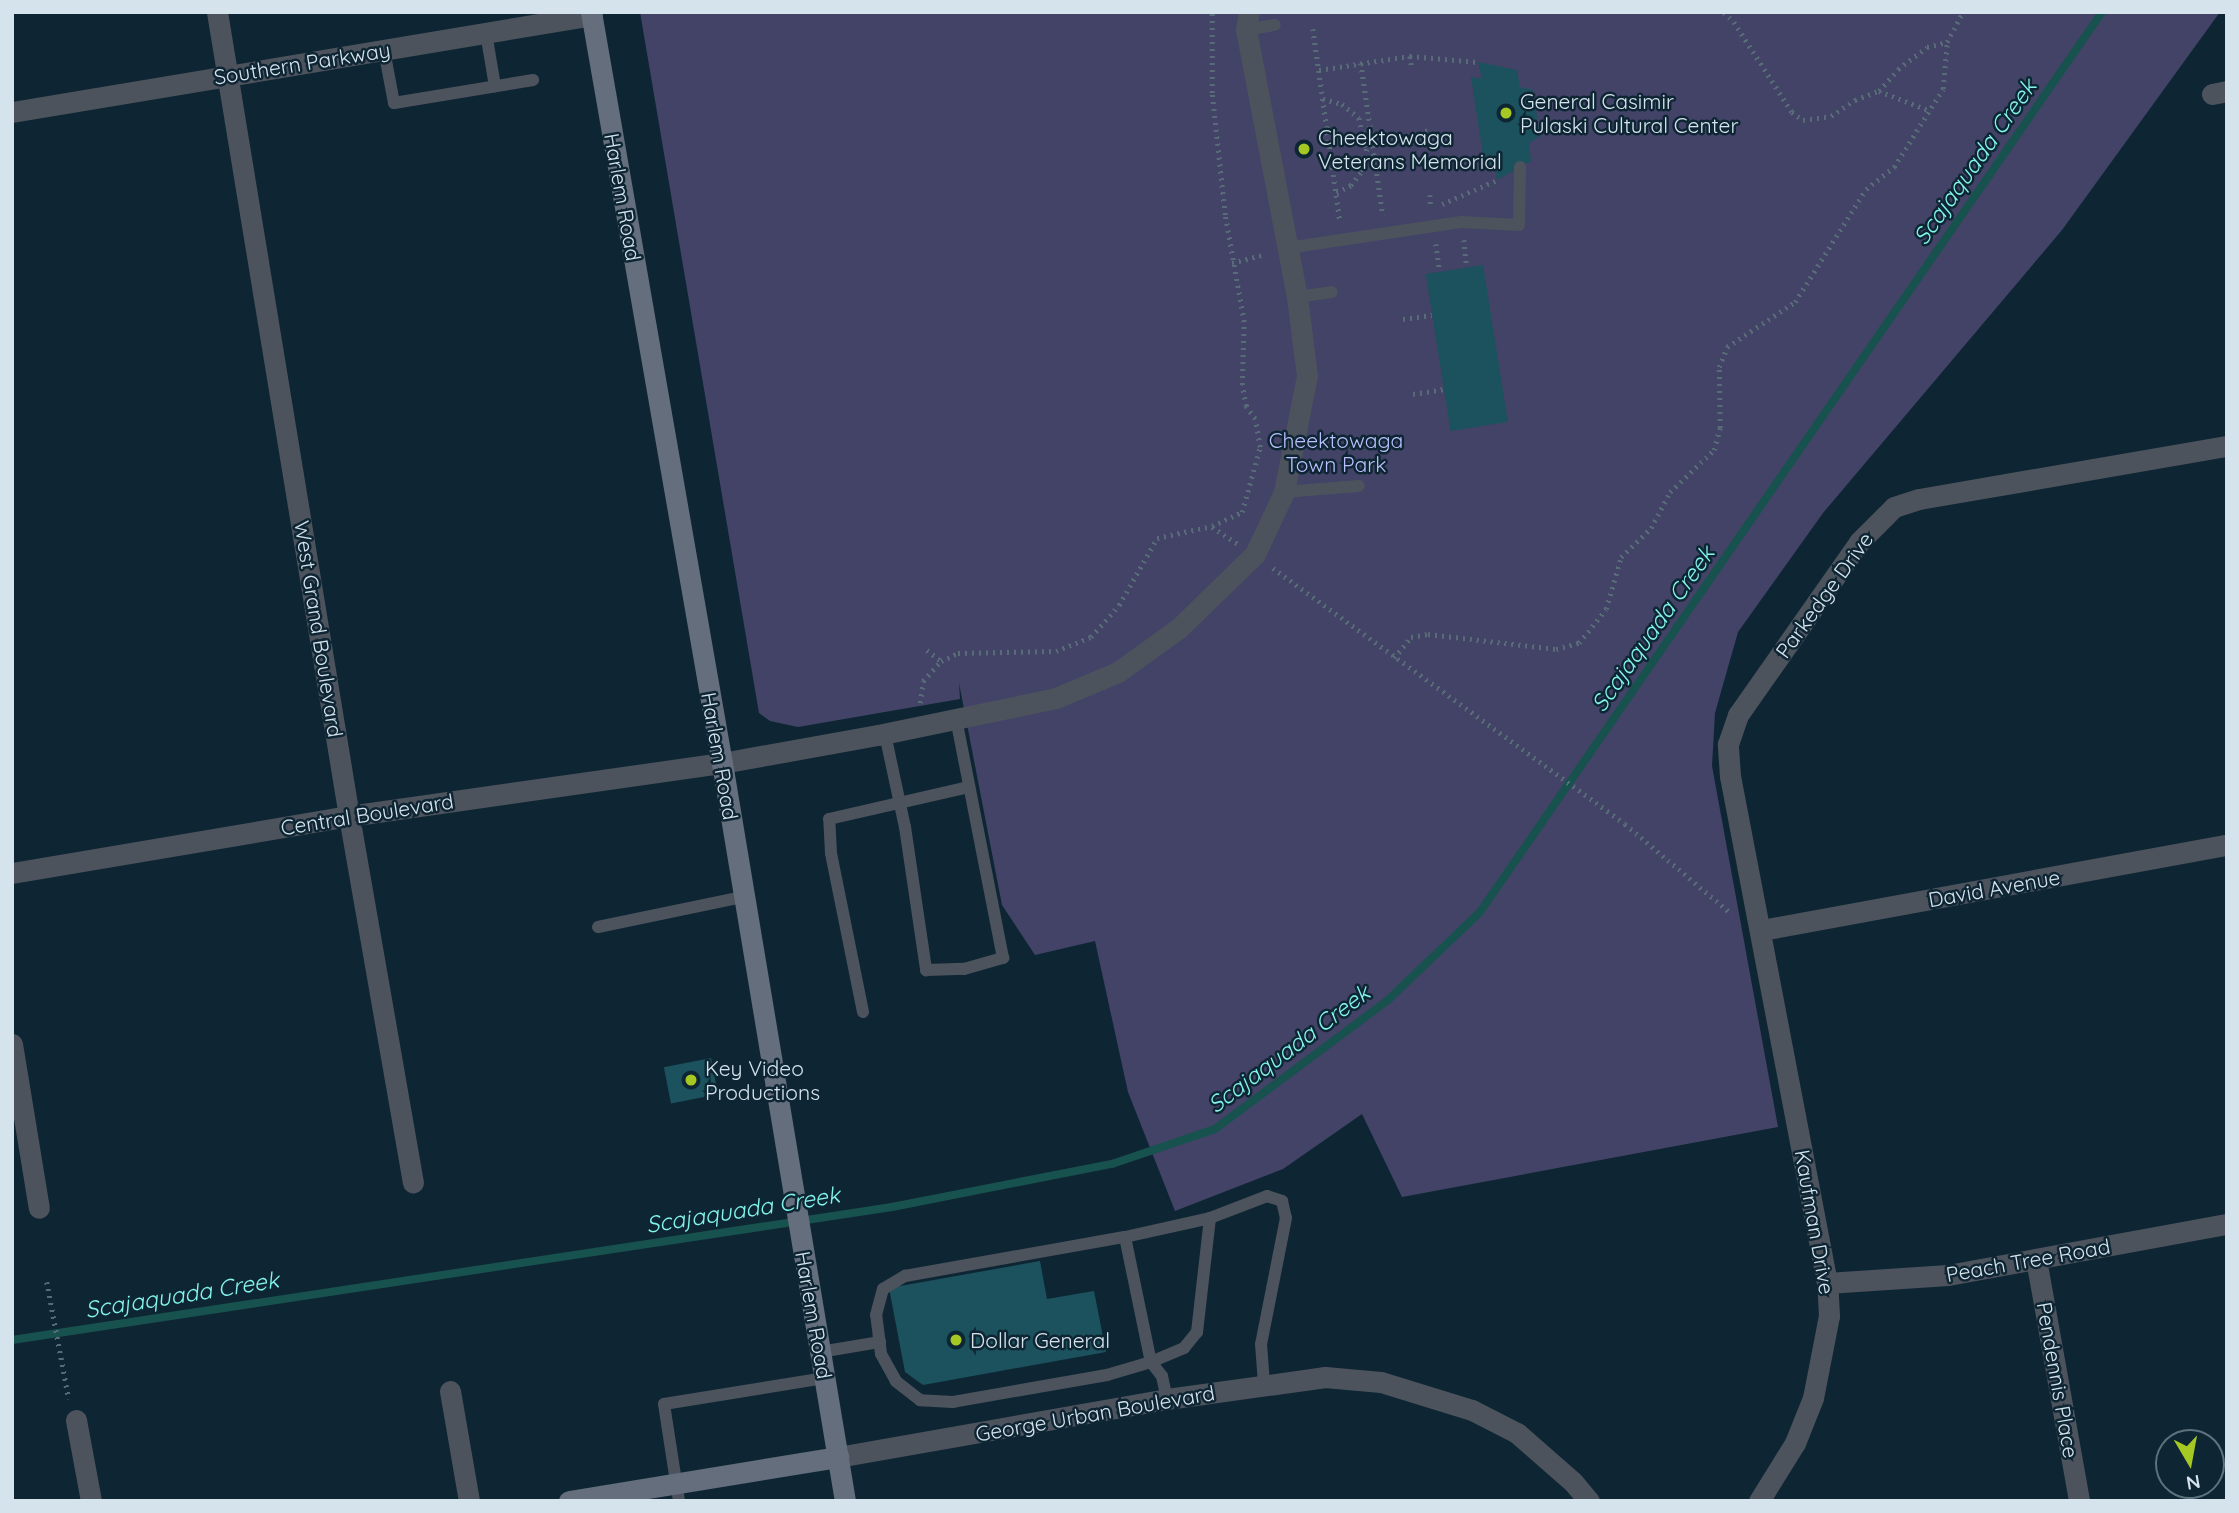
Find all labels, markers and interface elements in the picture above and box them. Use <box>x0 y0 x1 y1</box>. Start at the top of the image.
street label: Southern Parkway <box>212 37 392 89</box>
water label: Scajaquada Creek <box>1908 74 2042 250</box>
place label: General Casimir Pulaski Cultural Center <box>1520 88 1739 138</box>
marker: General Casimir Pulaski Cultural Center <box>1498 105 1514 121</box>
place label: Cheektowaga Veterans Memorial <box>1318 124 1502 174</box>
street label: Harlem Road <box>599 131 647 263</box>
marker: Cheektowaga Veterans Memorial <box>1296 141 1312 157</box>
park label: Cheektowaga Town Park <box>1269 427 1403 477</box>
street label: West Grand Boulevard <box>289 519 349 739</box>
street label: Parkedge Drive <box>1770 527 1878 663</box>
water label: Scajaquada Creek <box>1586 541 1720 717</box>
street label: Harlem Road <box>696 690 744 822</box>
street label: Central Boulevard <box>279 788 455 840</box>
street label: David Avenue <box>1926 864 2062 912</box>
water label: Scajaquada Creek <box>1203 979 1375 1119</box>
place label: Key Video Productions <box>705 1055 820 1105</box>
marker: Key Video Productions <box>683 1072 699 1088</box>
street label: Kaufman Drive <box>1790 1148 1840 1296</box>
water label: Scajaquada Creek <box>644 1181 842 1239</box>
street label: Peach Tree Road <box>1944 1233 2112 1287</box>
street label: Harlem Road <box>790 1249 838 1381</box>
water label: Scajaquada Creek <box>83 1266 281 1324</box>
street label: Pendennis Place <box>2032 1300 2084 1460</box>
place label: Dollar General <box>970 1327 1110 1353</box>
marker: Dollar General <box>948 1332 964 1348</box>
street label: George Urban Boulevard <box>973 1380 1217 1446</box>
north arrow <box>2155 1429 2225 1499</box>
text: N <box>2184 1470 2202 1496</box>

